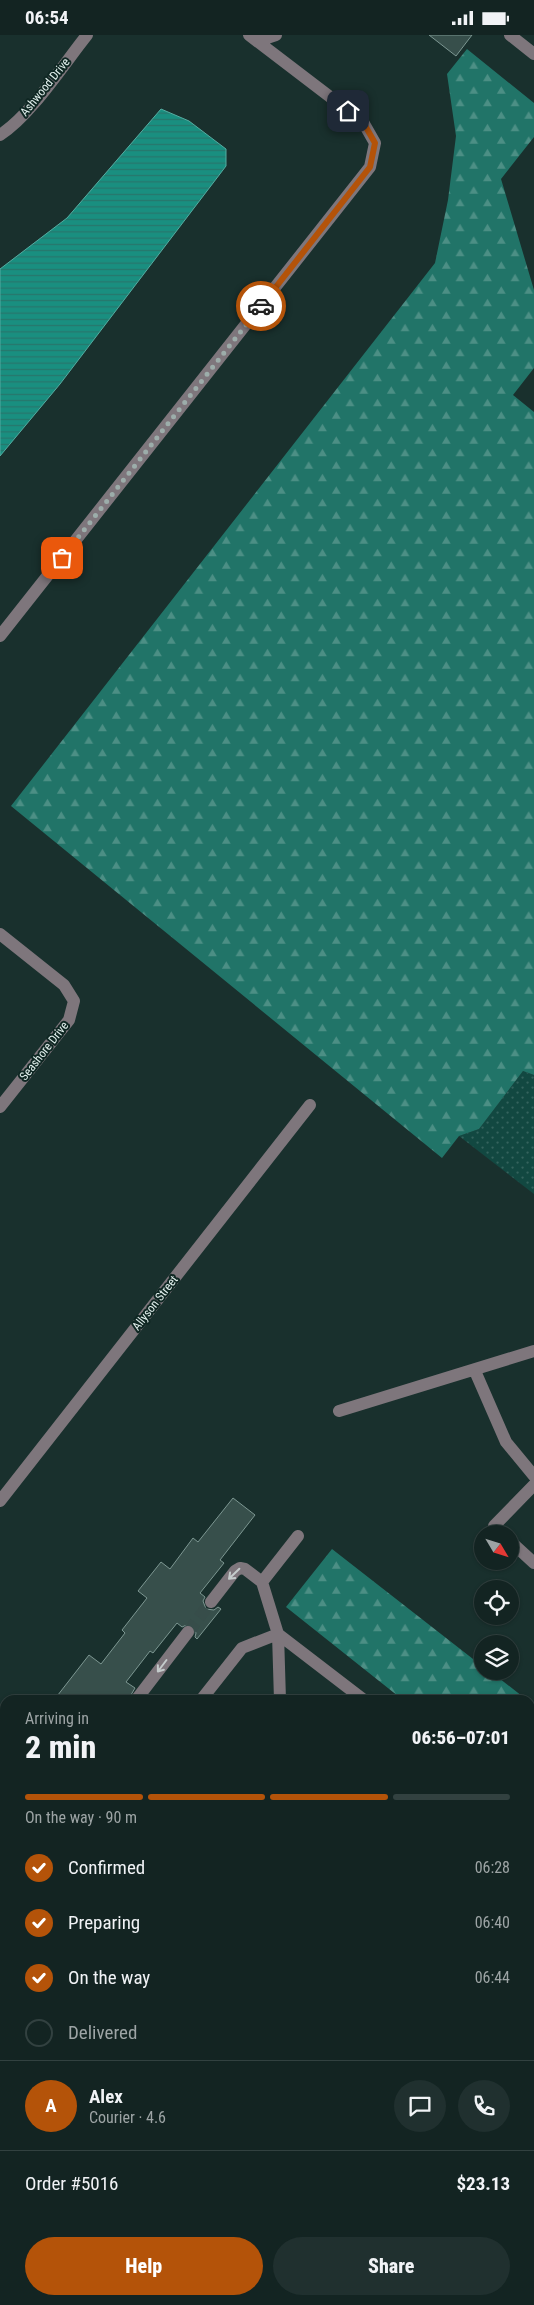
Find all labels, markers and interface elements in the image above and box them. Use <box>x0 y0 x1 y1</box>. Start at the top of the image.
text: 06:54 <box>25 6 69 29</box>
street label: Ashwood Drive <box>17 55 73 119</box>
pin <box>327 90 369 132</box>
icon: home <box>334 97 362 125</box>
courier <box>236 281 286 331</box>
icon: car <box>247 292 275 320</box>
pin <box>41 537 83 579</box>
icon: bag <box>48 544 76 572</box>
street label: Seashore Drive <box>17 1019 72 1083</box>
street label: Allyson Street <box>129 1272 181 1333</box>
north arrow <box>474 1525 519 1570</box>
map controls <box>474 1525 519 1680</box>
one-way arrow <box>227 1568 240 1580</box>
button: locate <box>474 1580 519 1625</box>
button: layers <box>474 1635 519 1680</box>
one-way arrow <box>157 1659 167 1673</box>
text: Arriving in <box>25 1709 89 1728</box>
text: 06:56–07:01 <box>412 1726 510 1749</box>
text: 2 min <box>25 1728 96 1766</box>
text: On the way · 90 m <box>25 1808 137 1827</box>
icon: check <box>25 1854 53 1882</box>
text: Confirmed <box>68 1856 145 1879</box>
text: 06:28 <box>475 1858 510 1877</box>
icon: check <box>25 1909 53 1937</box>
text: Preparing <box>68 1911 140 1934</box>
text: 06:40 <box>475 1913 510 1932</box>
icon: check <box>25 1964 53 1992</box>
text: On the way <box>68 1966 150 1989</box>
text: 06:44 <box>475 1968 510 1987</box>
text: Delivered <box>68 2021 137 2044</box>
button: chat <box>394 2080 446 2132</box>
button: phone <box>458 2080 510 2132</box>
text: Alex <box>89 2085 123 2108</box>
text: A <box>45 2094 57 2117</box>
text: Courier · 4.6 <box>89 2108 166 2127</box>
text: Order #5016 <box>25 2172 118 2195</box>
text: $23.13 <box>456 2172 510 2195</box>
button: Help <box>25 2237 263 2295</box>
button: Share <box>273 2237 510 2295</box>

